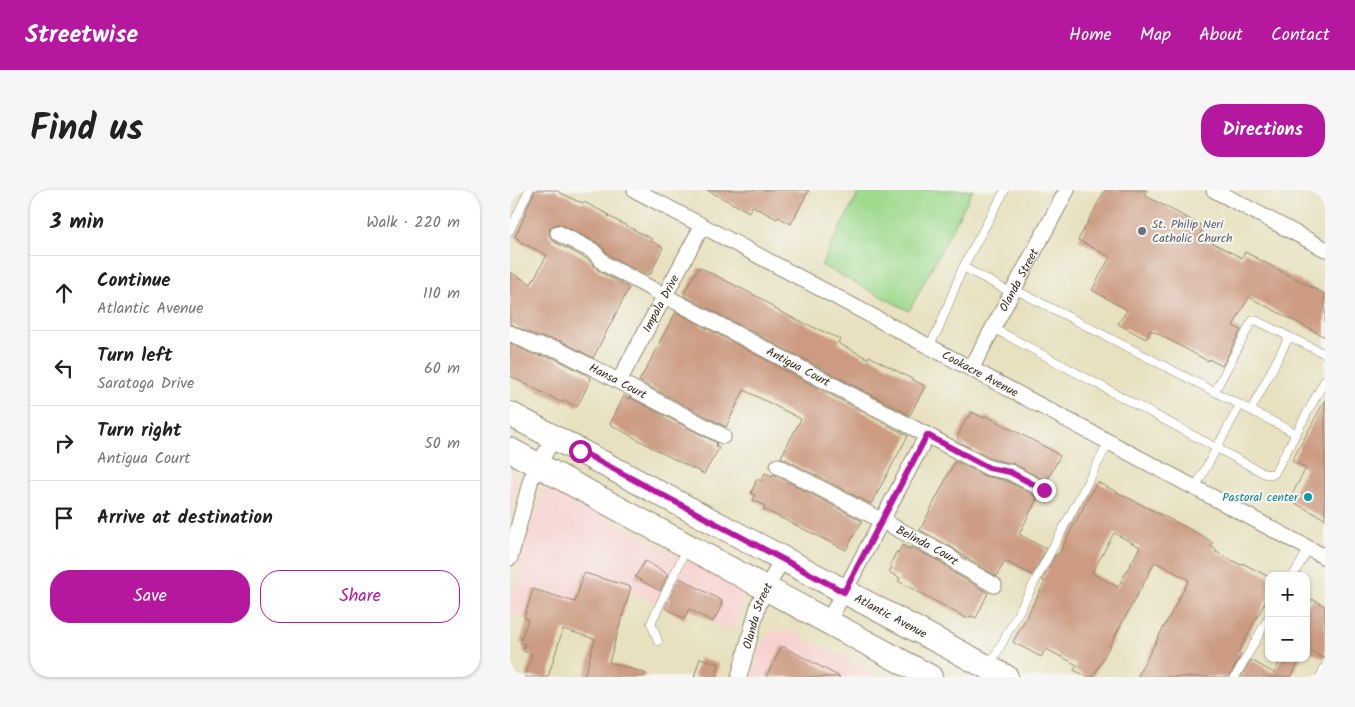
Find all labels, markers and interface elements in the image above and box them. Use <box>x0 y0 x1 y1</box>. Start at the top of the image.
text: Streetwise <box>25 16 138 55</box>
text: Home <box>1069 21 1112 50</box>
text: Map <box>1140 21 1171 50</box>
text: About <box>1199 21 1243 50</box>
text: Contact <box>1271 21 1330 50</box>
text: Find us <box>30 102 143 158</box>
button: Directions <box>1201 104 1325 157</box>
text: 3 min <box>50 206 104 239</box>
text: Walk · 220 m <box>366 210 460 235</box>
place label: St. Philip Neri Catholic Church <box>1152 215 1232 248</box>
marker: St. Philip Neri Catholic Church <box>1136 225 1148 237</box>
street label: Olanda Street <box>994 245 1044 315</box>
text: Continue <box>97 266 170 296</box>
street label: Impala Drive <box>638 271 685 336</box>
icon: ahead <box>50 279 78 307</box>
text: 110 m <box>423 281 460 306</box>
text: Atlantic Avenue <box>97 296 204 321</box>
text: Turn left <box>97 341 172 371</box>
street label: Antigua Court <box>763 342 834 392</box>
street label: Cookacre Avenue <box>938 346 1022 403</box>
icon: left <box>50 354 78 382</box>
text: 60 m <box>424 356 460 381</box>
street label: Hansa Court <box>586 358 650 405</box>
text: Saratoga Drive <box>97 371 194 396</box>
text: Turn right <box>97 416 182 446</box>
icon: right <box>50 429 78 457</box>
text: 50 m <box>424 431 460 456</box>
route start <box>569 440 592 463</box>
text: Antigua Court <box>97 446 191 471</box>
route end <box>1033 479 1056 502</box>
place label: Pastoral center <box>1222 488 1299 507</box>
marker: Pastoral center <box>1302 491 1314 503</box>
text: Arrive at destination <box>97 503 273 533</box>
icon: arrive <box>50 504 78 532</box>
street label: Belinda Court <box>892 521 963 570</box>
button: Save <box>50 570 250 623</box>
button: Share <box>260 570 460 623</box>
map controls <box>1265 572 1310 662</box>
button: + <box>1265 572 1310 617</box>
street label: Olanda Street <box>738 579 778 651</box>
street label: Atlantic Avenue <box>851 589 931 644</box>
button: − <box>1265 617 1310 662</box>

